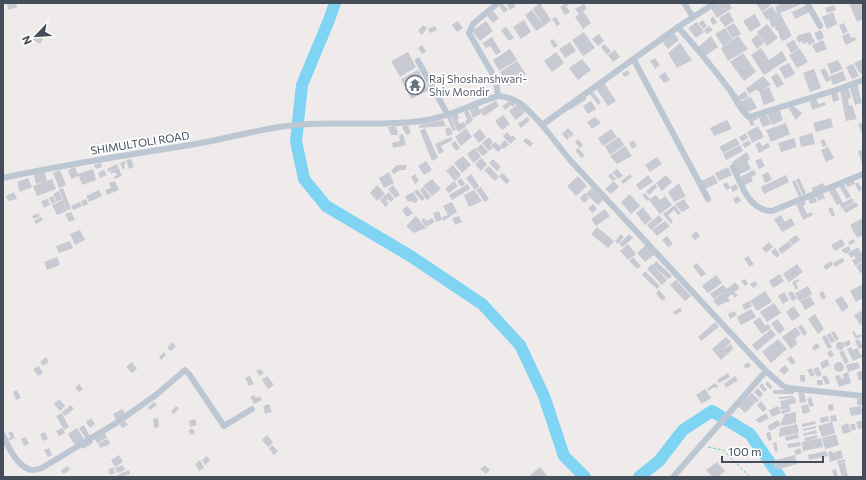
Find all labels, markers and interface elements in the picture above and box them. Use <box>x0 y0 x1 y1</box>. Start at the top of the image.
north arrow <box>16 16 56 56</box>
text: N <box>19 34 34 47</box>
place label: Raj Shoshanshwari- Shiv Mondir <box>429 72 527 98</box>
temple icon: Raj Shoshanshwari- Shiv Mondir <box>404 74 426 96</box>
street label: SHIMULTOLI ROAD <box>89 128 190 157</box>
scale bar <box>722 438 823 464</box>
text: 100 m <box>728 444 762 458</box>

